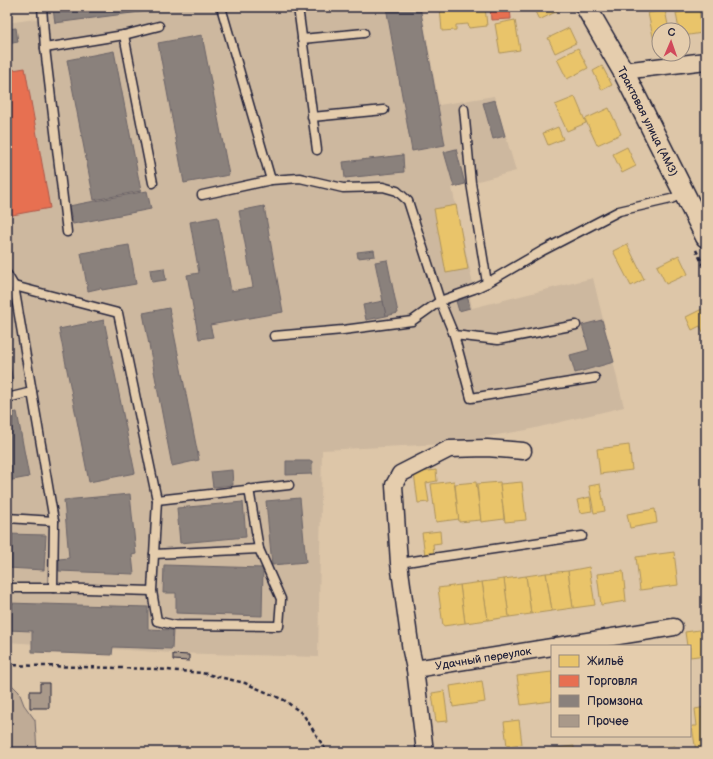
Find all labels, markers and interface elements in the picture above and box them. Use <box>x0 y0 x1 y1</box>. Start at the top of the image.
north arrow <box>651 22 691 62</box>
text: С <box>667 26 676 39</box>
street label: Трактовая улица (АМЗ) <box>615 64 680 178</box>
street label: Удачный переулок <box>434 644 532 673</box>
legend <box>551 645 691 737</box>
text: Жильё <box>587 654 624 669</box>
text: Торговля <box>587 674 638 689</box>
text: Промзона <box>587 694 643 709</box>
text: Прочее <box>587 714 629 729</box>

